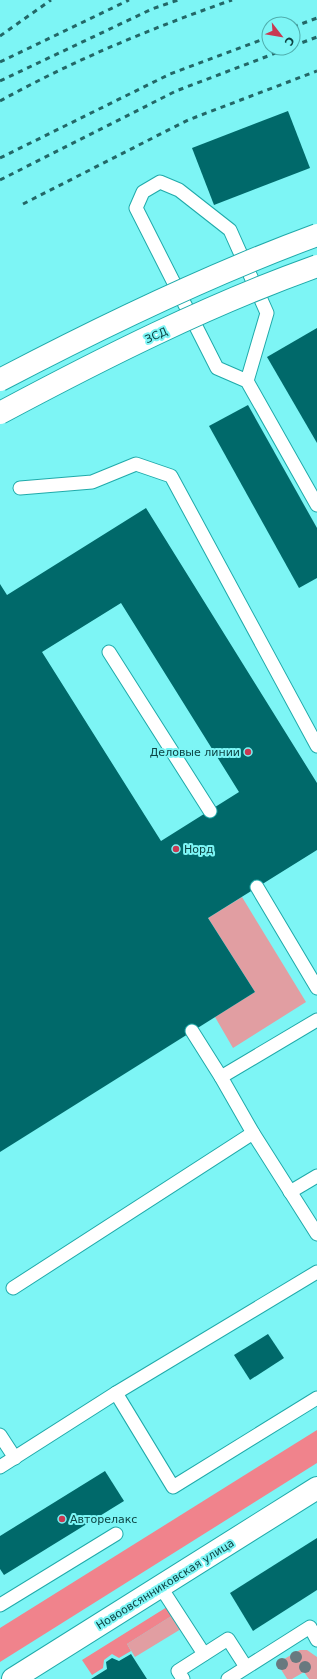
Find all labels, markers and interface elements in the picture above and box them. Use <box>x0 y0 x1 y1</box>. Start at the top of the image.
north arrow <box>261 16 301 56</box>
text: С <box>281 34 297 48</box>
street label: ЗСД <box>143 325 170 346</box>
place label: Деловые линии <box>150 746 240 759</box>
marker: Деловые линии <box>243 747 253 757</box>
place label: Норд <box>184 843 214 856</box>
marker: Норд <box>171 844 181 854</box>
place label: Авторелакс <box>70 1513 137 1526</box>
marker: Авторелакс <box>57 1514 67 1524</box>
street label: Новоовсянниковская улица <box>94 1537 237 1632</box>

